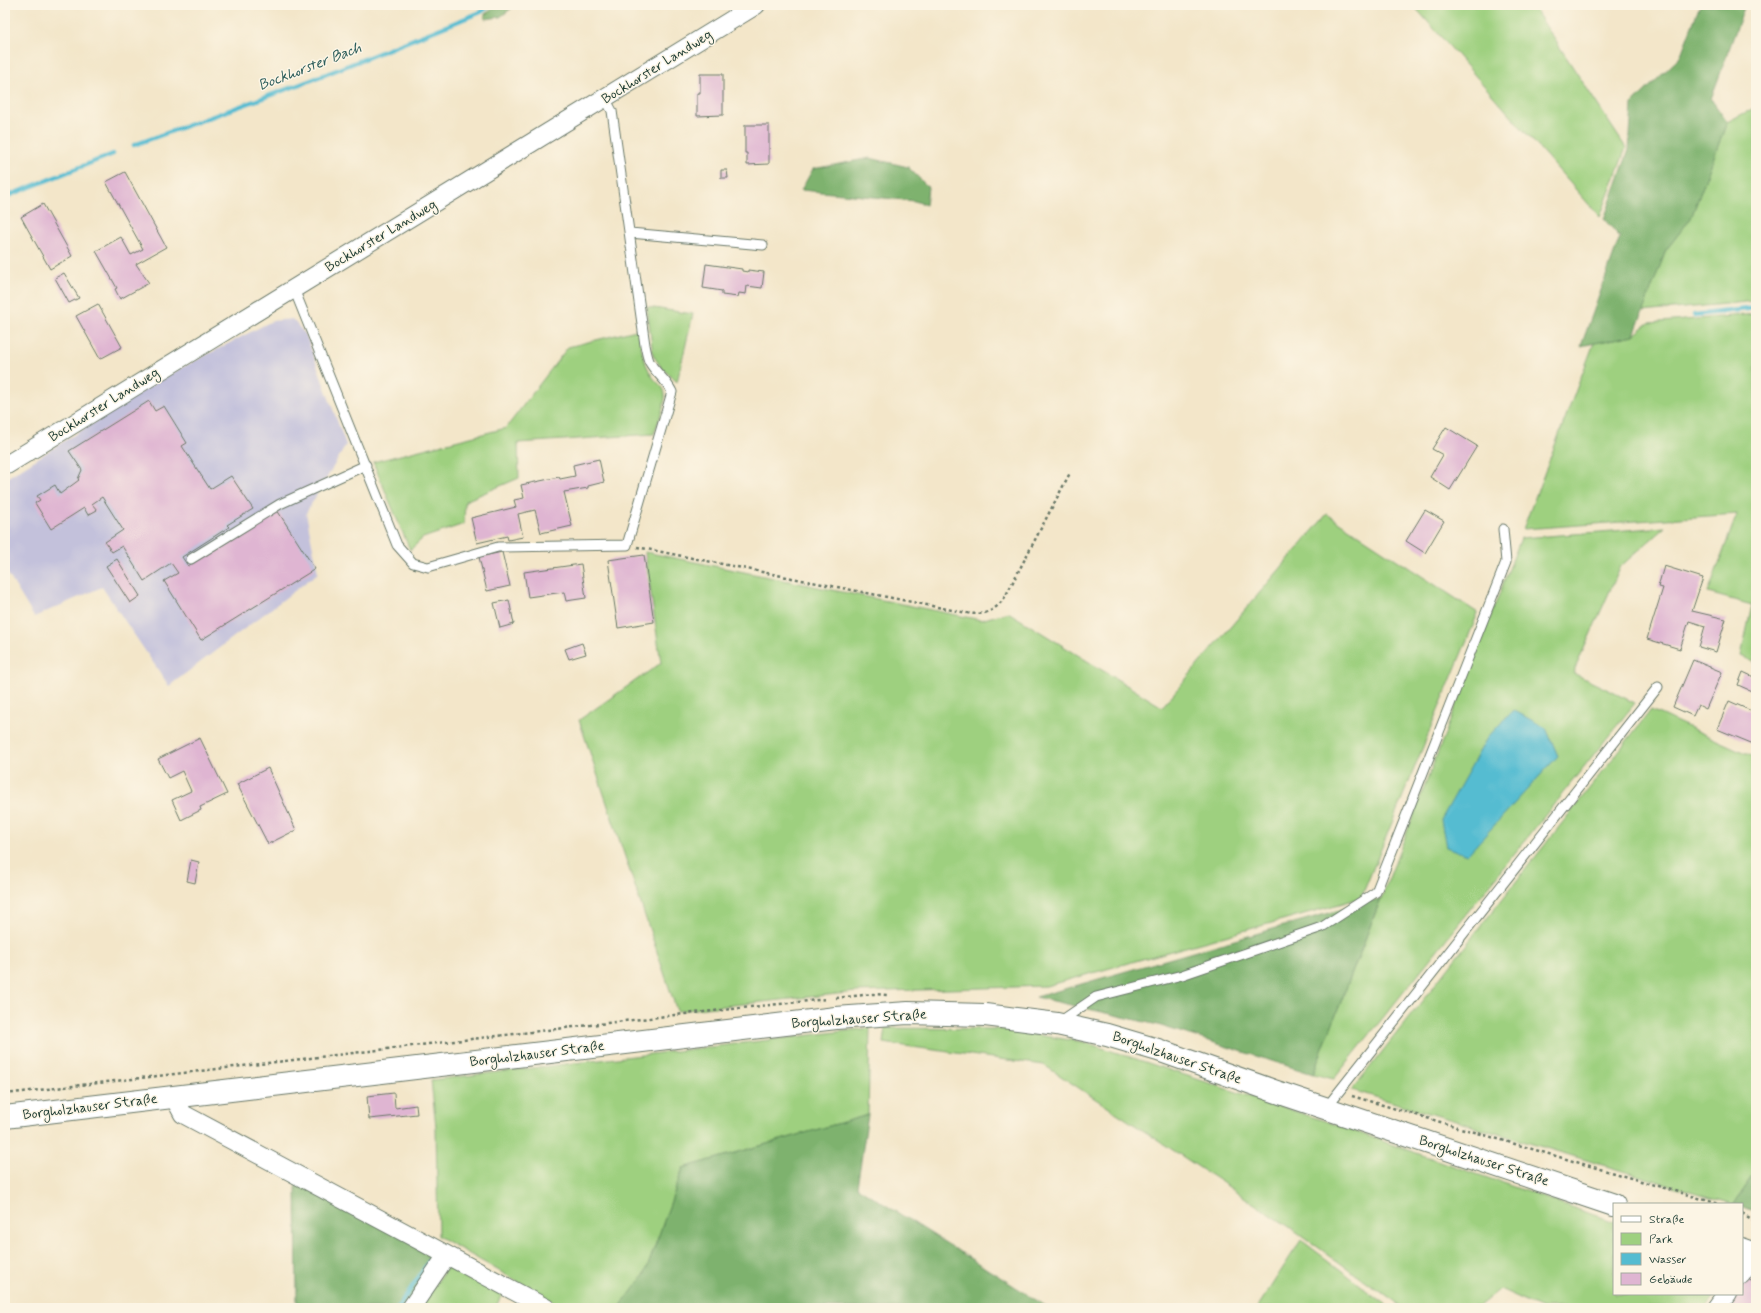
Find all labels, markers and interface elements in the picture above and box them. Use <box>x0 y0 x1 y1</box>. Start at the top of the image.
street label: Bockhorster Landweg <box>598 26 716 109</box>
water label: Bockhorster Bach <box>256 38 365 96</box>
street label: Bockhorster Landweg <box>322 196 441 277</box>
street label: Bockhorster Landweg <box>45 364 163 447</box>
street label: Borgholzhauser Straße <box>791 1005 927 1034</box>
street label: Borgholzhauser Straße <box>1110 1027 1244 1090</box>
street label: Borgholzhauser Straße <box>469 1037 606 1072</box>
street label: Borgholzhauser Straße <box>22 1090 159 1125</box>
street label: Borgholzhauser Straße <box>1416 1132 1551 1191</box>
legend <box>1613 1203 1743 1295</box>
text: Straße <box>1649 1212 1684 1228</box>
text: Park <box>1649 1232 1673 1248</box>
text: Wasser <box>1649 1252 1687 1268</box>
text: Gebäude <box>1649 1272 1692 1288</box>

